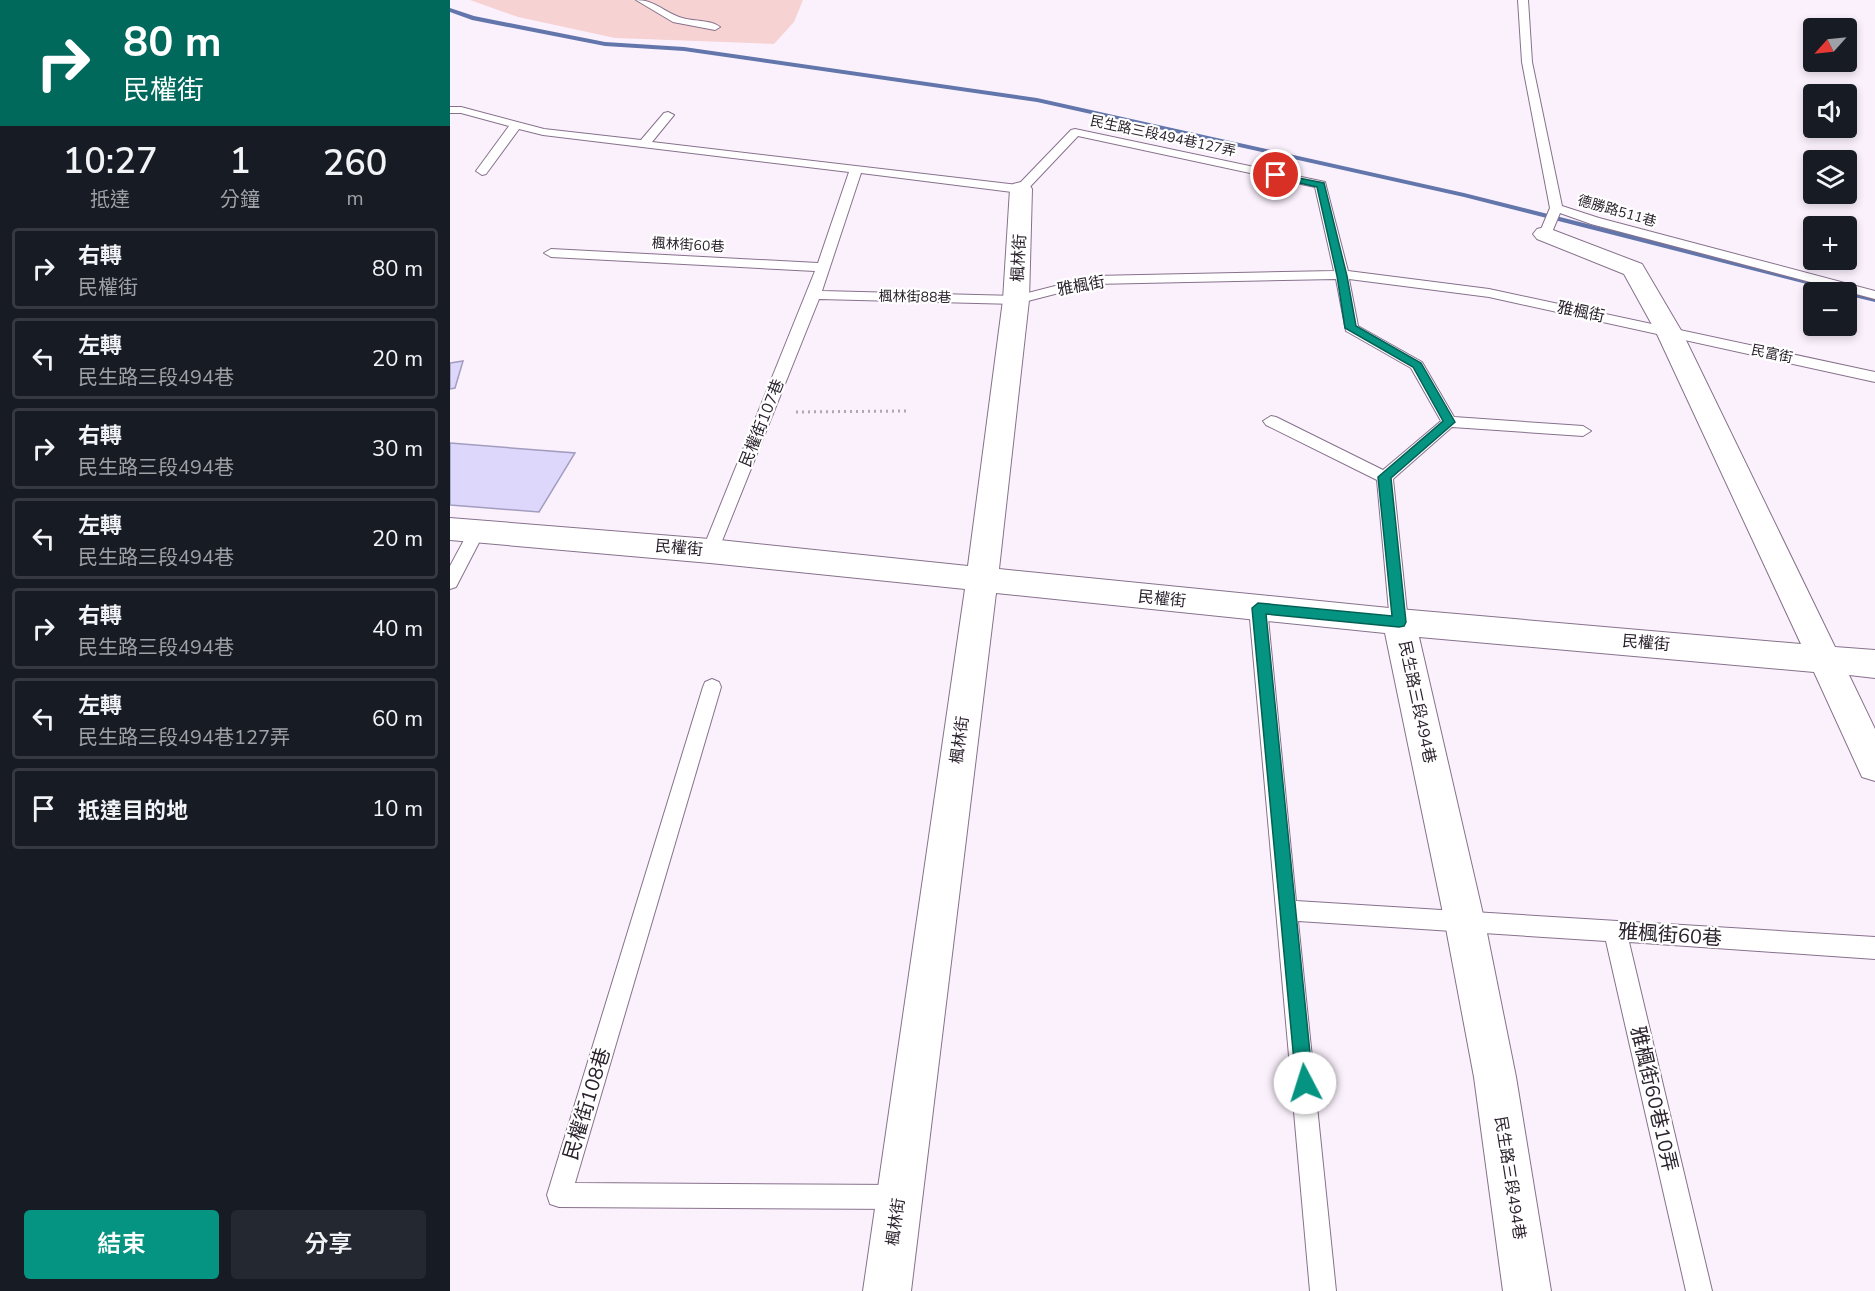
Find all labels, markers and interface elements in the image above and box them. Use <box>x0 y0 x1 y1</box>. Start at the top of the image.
text: 80 m <box>123 14 222 71</box>
north arrow <box>1803 18 1857 72</box>
map controls <box>1803 18 1857 336</box>
icon: right <box>24 24 102 102</box>
text: 民權街 <box>123 72 204 109</box>
button: sound <box>1803 84 1857 138</box>
street label: 民生路三段494巷127弄 <box>1088 111 1238 161</box>
text: 10:27 <box>63 137 158 186</box>
text: 1 <box>229 137 251 186</box>
text: 260 <box>323 139 387 188</box>
pin <box>1250 149 1301 200</box>
button: layers <box>1803 150 1857 204</box>
icon: arrive <box>1259 158 1292 191</box>
text: m <box>346 185 364 212</box>
text: 抵達 <box>90 186 130 213</box>
text: 分鐘 <box>220 186 260 213</box>
street label: 德勝路511巷 <box>1575 191 1659 231</box>
button: + <box>1803 216 1857 270</box>
street label: 楓林街 <box>1007 233 1031 283</box>
street label: 楓林街60巷 <box>651 234 725 256</box>
text: 右轉 <box>78 241 122 271</box>
icon: right <box>27 252 60 285</box>
text: 80 m <box>372 254 423 284</box>
street label: 雅楓街 <box>1055 271 1107 301</box>
text: 民權街 <box>78 274 138 301</box>
button: − <box>1803 282 1857 336</box>
street label: 楓林街88巷 <box>878 287 952 307</box>
street label: 雅楓街 <box>1555 296 1607 328</box>
text: 左轉 <box>78 331 122 361</box>
street label: 民富街 <box>1749 340 1795 368</box>
icon: left <box>27 342 60 375</box>
text: 20 m <box>372 344 423 374</box>
text: 民生路三段494巷 <box>78 364 234 391</box>
street label: 民權街107巷 <box>734 376 790 470</box>
text: 右轉 <box>78 421 122 451</box>
icon: right <box>27 432 60 465</box>
text: 30 m <box>372 434 423 464</box>
text: 民生路三段494巷 <box>78 454 234 481</box>
text: 左轉 <box>78 511 122 541</box>
icon: left <box>27 522 60 555</box>
text: 20 m <box>372 524 423 554</box>
street label: 民權街 <box>654 535 704 561</box>
text: 民生路三段494巷 <box>78 544 234 571</box>
street label: 民權街 <box>1137 586 1187 612</box>
text: 右轉 <box>78 601 122 631</box>
icon: right <box>27 612 60 645</box>
text: 40 m <box>372 614 423 644</box>
street label: 民權街 <box>1621 630 1671 656</box>
text: 民生路三段494巷 <box>78 634 234 661</box>
street label: 民生路三段494巷 <box>1393 639 1441 765</box>
text: 左轉 <box>78 691 122 721</box>
icon: left <box>27 702 60 735</box>
text: 60 m <box>372 704 423 734</box>
street label: 楓林街 <box>946 715 974 765</box>
text: 民生路三段494巷127弄 <box>78 724 290 751</box>
icon: arrive <box>27 792 60 825</box>
text: 10 m <box>372 794 423 824</box>
text: 抵達目的地 <box>78 796 188 826</box>
street label: 雅楓街60巷 <box>1617 918 1723 952</box>
street label: 雅楓街60巷10弄 <box>1624 1024 1684 1174</box>
street label: 民權街108巷 <box>557 1045 617 1163</box>
position arrow <box>1273 1051 1337 1115</box>
street label: 民生路三段494巷 <box>1489 1115 1531 1241</box>
street label: 楓林街 <box>882 1197 910 1247</box>
button: 結束 <box>24 1210 219 1279</box>
button: 分享 <box>231 1210 426 1279</box>

